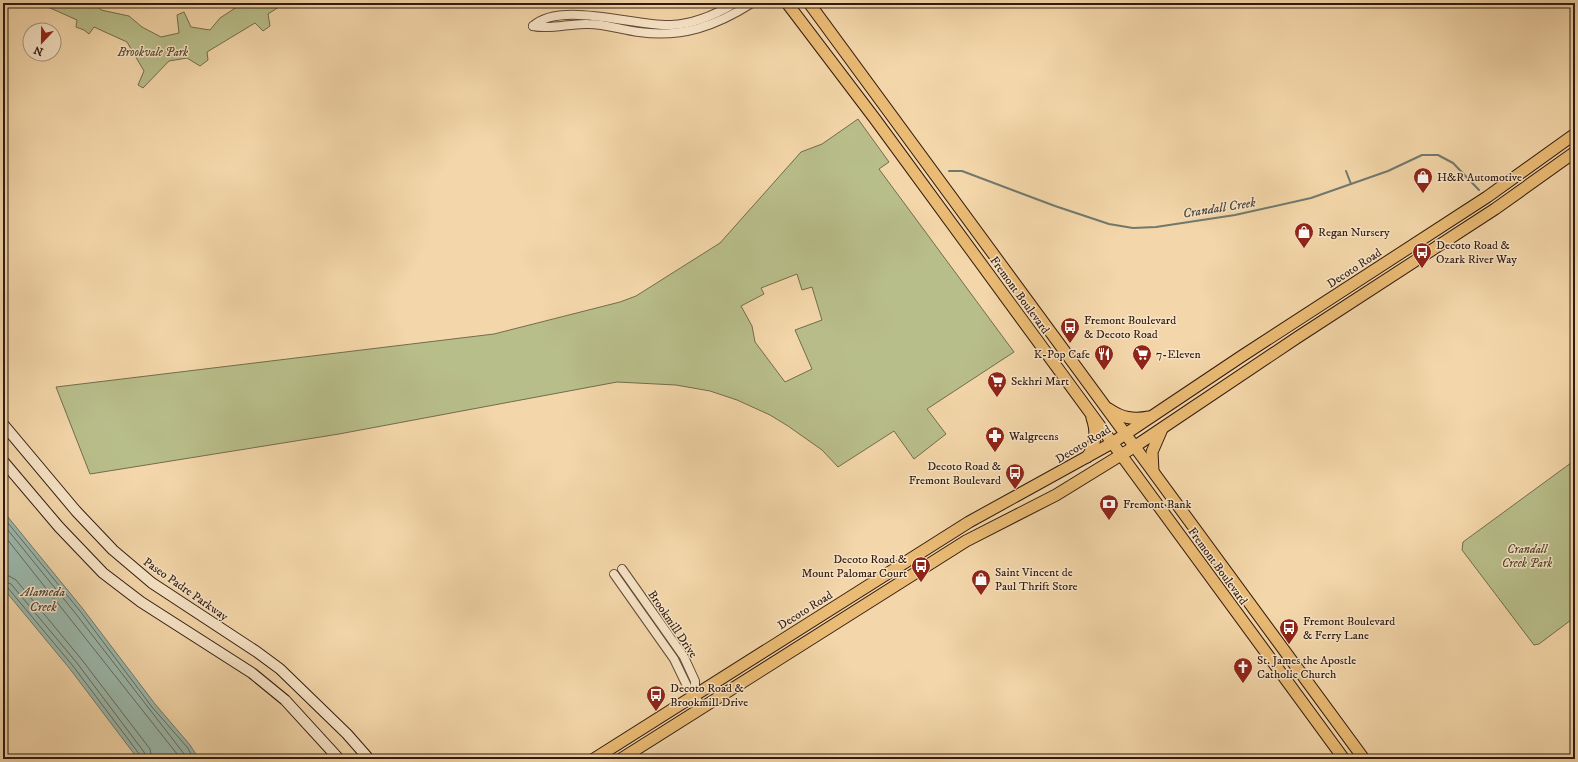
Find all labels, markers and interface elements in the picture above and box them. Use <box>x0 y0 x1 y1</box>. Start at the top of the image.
north arrow <box>22 22 62 62</box>
text: N <box>32 42 45 59</box>
park label: Brookvale Park <box>117 45 188 60</box>
shop icon: H&R Automotive <box>1412 166 1434 194</box>
place label: H&R Automotive <box>1437 170 1522 185</box>
water label: Crandall Creek <box>1182 194 1257 222</box>
shop icon: Regan Nursery <box>1293 221 1315 249</box>
place label: Regan Nursery <box>1318 225 1390 240</box>
place label: Decoto Road & Ozark River Way <box>1436 238 1517 267</box>
bus stop icon: Decoto Road & Ozark River Way <box>1411 241 1433 269</box>
street label: Decoto Road <box>1324 245 1384 292</box>
street label: Fremont Boulevard <box>986 254 1053 337</box>
place label: Fremont Boulevard & Decoto Road <box>1084 313 1176 342</box>
bus stop icon: Fremont Boulevard & Decoto Road <box>1059 316 1081 344</box>
restaurant icon: K-Pop Cafe <box>1093 343 1115 371</box>
supermarket icon: 7-Eleven <box>1131 343 1153 371</box>
place label: K-Pop Cafe <box>1034 347 1090 362</box>
place label: 7-Eleven <box>1156 347 1201 362</box>
supermarket icon: Sekhri Mart <box>986 370 1008 398</box>
place label: Sekhri Mart <box>1011 374 1069 389</box>
street label: Decoto Road <box>1053 422 1114 467</box>
pharmacy icon: Walgreens <box>984 425 1006 453</box>
place label: Walgreens <box>1008 429 1059 444</box>
place label: Decoto Road & Fremont Boulevard <box>909 459 1001 488</box>
bus stop icon: Decoto Road & Fremont Boulevard <box>1004 462 1026 490</box>
bank icon: Fremont Bank <box>1098 493 1120 521</box>
place label: Fremont Bank <box>1123 497 1192 512</box>
street label: Fremont Boulevard <box>1184 525 1251 608</box>
park label: Crandall Creek Park <box>1502 542 1552 571</box>
place label: Decoto Road & Mount Palomar Court <box>801 552 907 581</box>
street label: Paseo Padre Parkway <box>140 554 231 624</box>
bus stop icon: Decoto Road & Mount Palomar Court <box>910 555 932 583</box>
place label: Saint Vincent de Paul Thrift Store <box>995 565 1078 594</box>
shop icon: Saint Vincent de Paul Thrift Store <box>970 568 992 596</box>
water label: Alameda Creek <box>19 584 65 615</box>
street label: Brookmill Drive <box>645 588 701 661</box>
street label: Decoto Road <box>775 588 836 633</box>
place label: Fremont Boulevard & Ferry Lane <box>1303 614 1395 643</box>
bus stop icon: Fremont Boulevard & Ferry Lane <box>1278 617 1300 645</box>
place label: St. James the Apostle Catholic Church <box>1257 653 1356 682</box>
church icon: St. James the Apostle Catholic Church <box>1232 656 1254 684</box>
place label: Decoto Road & Brookmill Drive <box>670 681 748 710</box>
bus stop icon: Decoto Road & Brookmill Drive <box>645 684 667 712</box>

